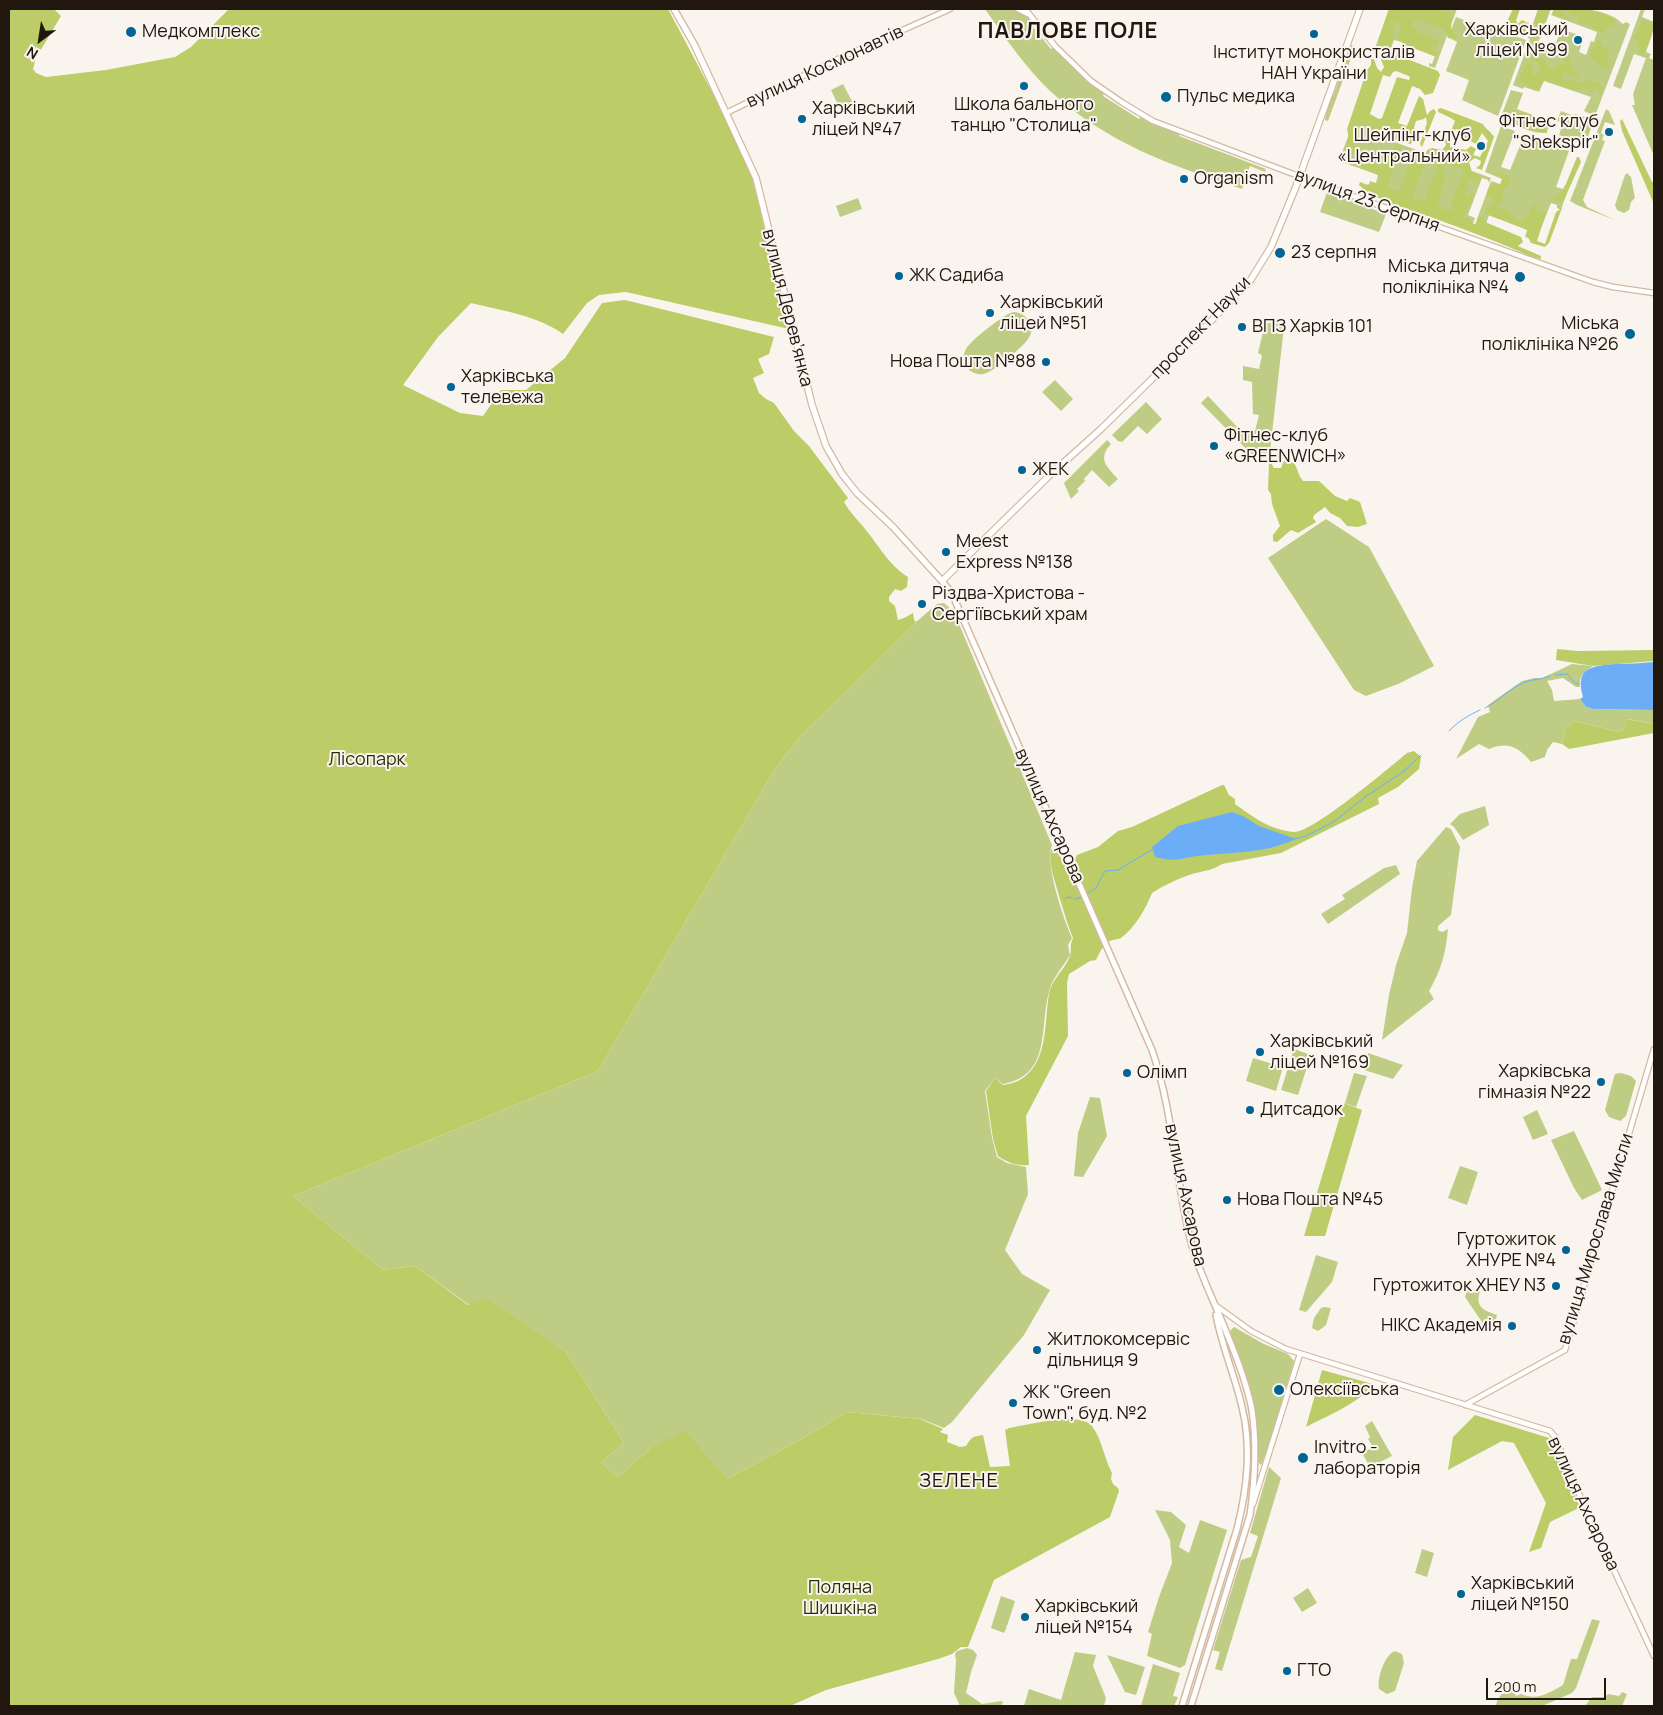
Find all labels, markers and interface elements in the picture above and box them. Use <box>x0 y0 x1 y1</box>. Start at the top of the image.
north arrow <box>15 15 65 65</box>
district label: ПАВЛОВЕ ПОЛЕ <box>976 19 1160 45</box>
place label: Харківський ліцей №99 <box>1465 19 1568 62</box>
place label: Медкомплекс <box>142 21 260 43</box>
street label: вулиця Космонавтів <box>743 21 907 113</box>
marker: Медкомплекс <box>124 25 138 39</box>
marker: Інститут монокристалів НАН України <box>1308 28 1320 40</box>
marker: Харківський ліцей №99 <box>1572 34 1584 46</box>
place label: Інститут монокристалів НАН України <box>1213 42 1415 84</box>
text: N <box>23 43 41 64</box>
marker: Школа бального танцю "Столица" <box>1018 80 1030 92</box>
place label: Пульс медика <box>1177 86 1295 108</box>
marker: Пульс медика <box>1159 90 1173 104</box>
place label: Школа бального танцю "Столица" <box>951 94 1097 136</box>
place label: Харківський ліцей №47 <box>812 98 915 140</box>
place label: Фітнес клуб "Shekspir" <box>1499 111 1599 154</box>
marker: Харківський ліцей №47 <box>796 113 808 125</box>
place label: Шейпінг-клуб «Центральний» <box>1337 125 1471 168</box>
marker: Фітнес клуб "Shekspir" <box>1603 126 1615 138</box>
marker: Шейпінг-клуб «Центральний» <box>1475 140 1487 152</box>
street label: вулиця 23 Серпня <box>1292 165 1442 237</box>
place label: Organism <box>1194 168 1273 190</box>
marker: Organism <box>1178 173 1190 185</box>
street label: вулиця Дерев’янка <box>757 227 817 389</box>
place label: 23 серпня <box>1291 242 1377 264</box>
marker: 23 серпня <box>1273 246 1287 260</box>
place label: Міська дитяча поліклініка №4 <box>1382 256 1509 298</box>
place label: ЖК Садиба <box>909 265 1004 287</box>
marker: ЖК Садиба <box>893 270 905 282</box>
marker: Міська дитяча поліклініка №4 <box>1513 270 1527 284</box>
street label: проспект Науки <box>1147 272 1255 384</box>
place label: Харківський ліцей №51 <box>1000 292 1103 334</box>
marker: Харківський ліцей №51 <box>984 307 996 319</box>
place label: Міська поліклініка №26 <box>1482 313 1619 356</box>
place label: ВПЗ Харків 101 <box>1252 316 1373 338</box>
marker: ВПЗ Харків 101 <box>1236 321 1248 333</box>
marker: Міська поліклініка №26 <box>1623 327 1637 341</box>
place label: Нова Пошта №88 <box>890 351 1036 373</box>
marker: Нова Пошта №88 <box>1040 356 1052 368</box>
place label: Харківська телевежа <box>461 366 554 408</box>
marker: Харківська телевежа <box>445 381 457 393</box>
place label: Фітнес-клуб «GREENWICH» <box>1224 425 1346 468</box>
marker: Фітнес-клуб «GREENWICH» <box>1208 440 1220 452</box>
place label: ЖЕК <box>1032 459 1069 481</box>
marker: ЖЕК <box>1016 464 1028 476</box>
place label: Meest Express №138 <box>956 531 1073 574</box>
marker: Meest Express №138 <box>940 546 952 558</box>
place label: Різдва-Христова - Сергіївський храм <box>932 583 1088 626</box>
marker: Різдва-Христова - Сергіївський храм <box>916 598 928 610</box>
street label: вулиця Ахсарова <box>1010 745 1088 887</box>
park label: Лісопарк <box>329 749 405 771</box>
place label: Харківський ліцей №169 <box>1270 1031 1373 1074</box>
marker: Харківський ліцей №169 <box>1254 1046 1266 1058</box>
place label: Харківська гімназія №22 <box>1478 1061 1591 1104</box>
place label: Олімп <box>1137 1062 1187 1084</box>
marker: Олімп <box>1121 1067 1133 1079</box>
marker: Харківська гімназія №22 <box>1595 1076 1607 1088</box>
place label: Дитсадок <box>1260 1099 1343 1121</box>
marker: Дитсадок <box>1244 1104 1256 1116</box>
street label: вулиця Ахсарова <box>1159 1122 1211 1268</box>
street label: вулиця Мирослава Мисли <box>1554 1131 1638 1347</box>
place label: Нова Пошта №45 <box>1237 1189 1383 1211</box>
marker: Нова Пошта №45 <box>1221 1194 1233 1206</box>
place label: Гуртожиток ХНУРЕ №4 <box>1457 1229 1556 1272</box>
marker: Гуртожиток ХНУРЕ №4 <box>1560 1244 1572 1256</box>
place label: Гуртожиток ХНЕУ N3 <box>1373 1275 1546 1297</box>
marker: Гуртожиток ХНЕУ N3 <box>1550 1280 1562 1292</box>
place label: НІКС Академія <box>1381 1315 1502 1337</box>
marker: НІКС Академія <box>1506 1320 1518 1332</box>
place label: Житлокомсервіс дільниця 9 <box>1047 1329 1190 1372</box>
marker: Житлокомсервіс дільниця 9 <box>1031 1344 1043 1356</box>
place label: Олексіївська <box>1290 1379 1399 1401</box>
place label: ЖК "Green Town", буд. №2 <box>1023 1382 1147 1425</box>
marker: Олексіївська <box>1272 1383 1286 1397</box>
marker: ЖК "Green Town", буд. №2 <box>1007 1397 1019 1409</box>
street label: вулиця Ахсарова <box>1542 1434 1624 1574</box>
place label: Invitro - лабораторія <box>1314 1437 1421 1480</box>
marker: Invitro - лабораторія <box>1296 1451 1310 1465</box>
district label: ЗЕЛЕНЕ <box>918 1469 1000 1493</box>
place label: Харківський ліцей №150 <box>1471 1573 1574 1616</box>
park label: Поляна Шишкіна <box>803 1577 877 1620</box>
marker: Харківський ліцей №150 <box>1455 1588 1467 1600</box>
place label: Харківський ліцей №154 <box>1035 1596 1138 1638</box>
marker: Харківський ліцей №154 <box>1019 1611 1031 1623</box>
place label: ГТО <box>1297 1660 1331 1682</box>
marker: ГТО <box>1281 1665 1293 1677</box>
scale bar <box>1488 1668 1608 1700</box>
text: 200 m <box>1494 1676 1537 1697</box>

